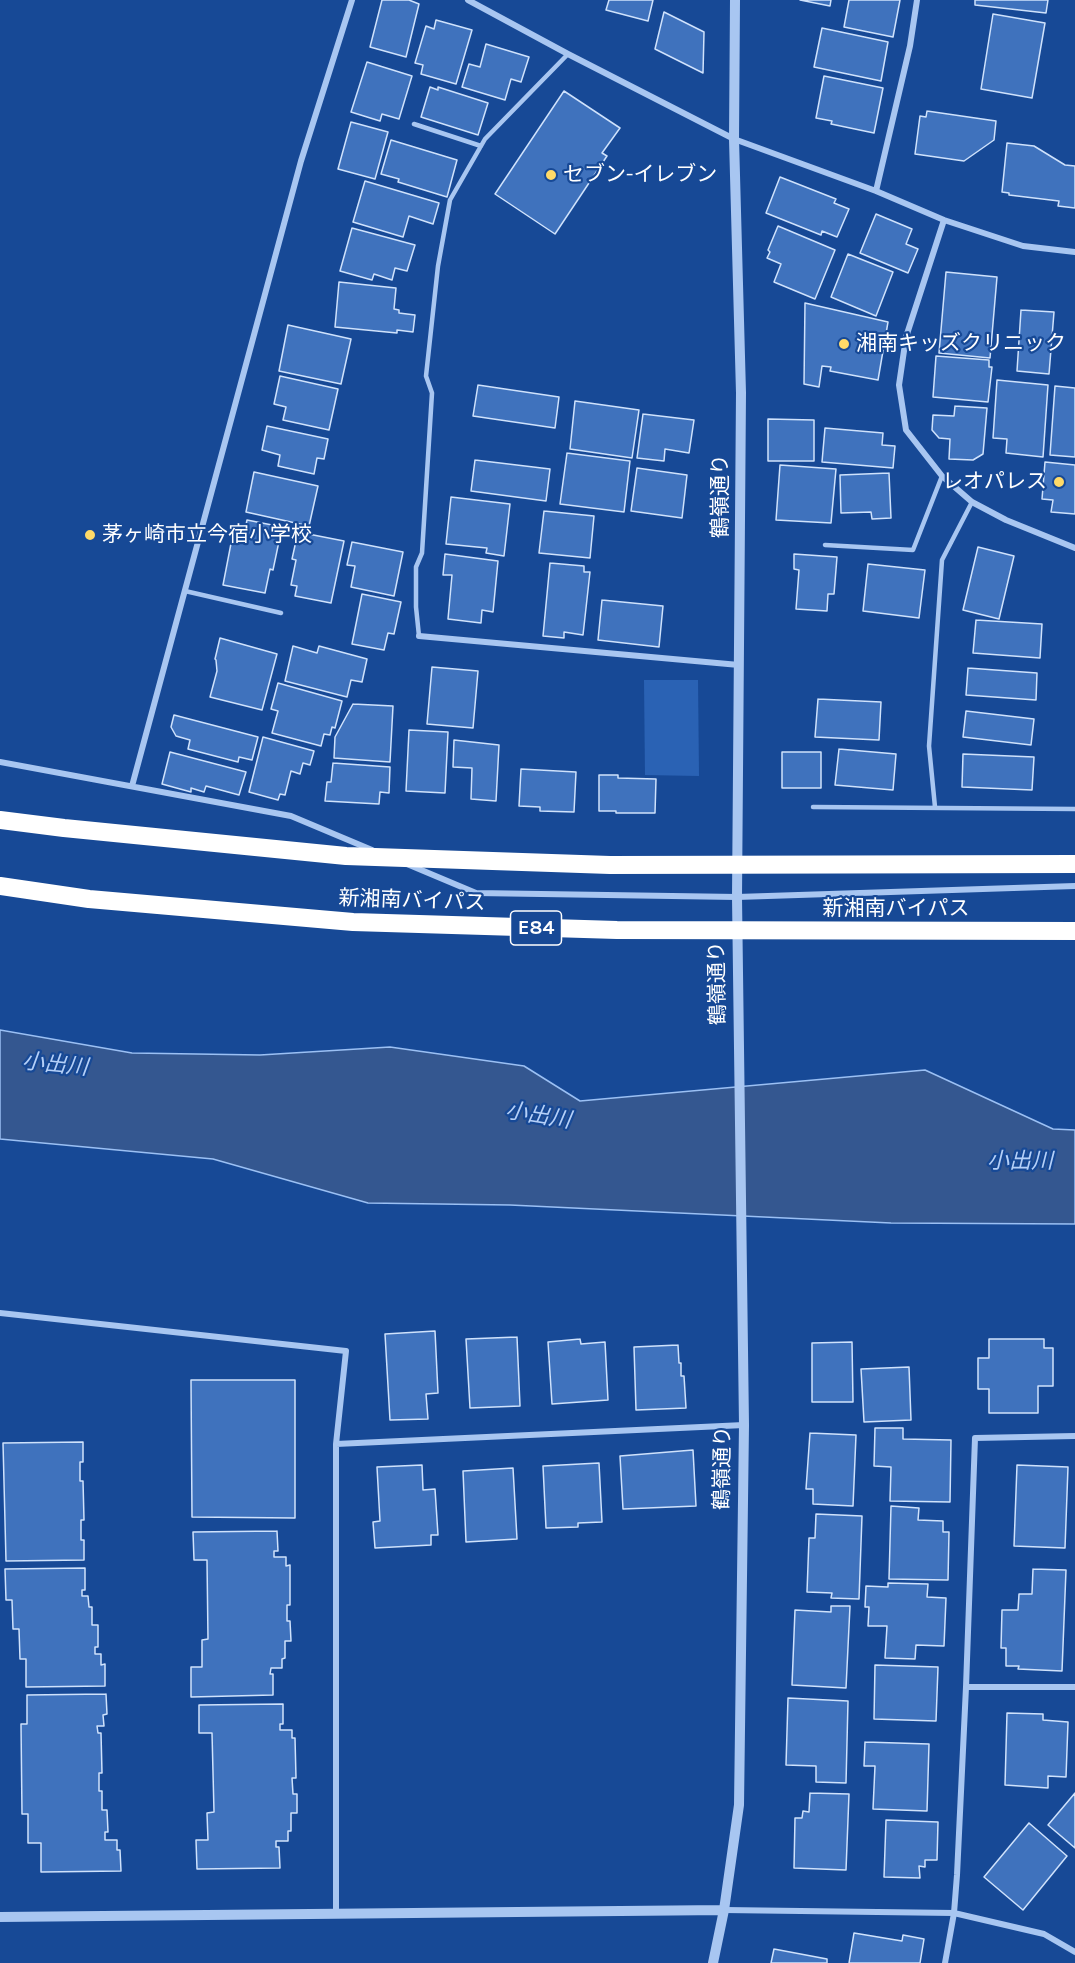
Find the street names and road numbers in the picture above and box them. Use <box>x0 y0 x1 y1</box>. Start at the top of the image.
street label: 鶴嶺通り <box>708 454 734 538</box>
street label: 新湘南バイパス <box>338 886 486 916</box>
street label: 新湘南バイパス <box>823 896 969 922</box>
road number: E84 <box>510 911 562 945</box>
street label: 鶴嶺通り <box>705 941 731 1025</box>
street label: 鶴嶺通り <box>710 1426 736 1510</box>

